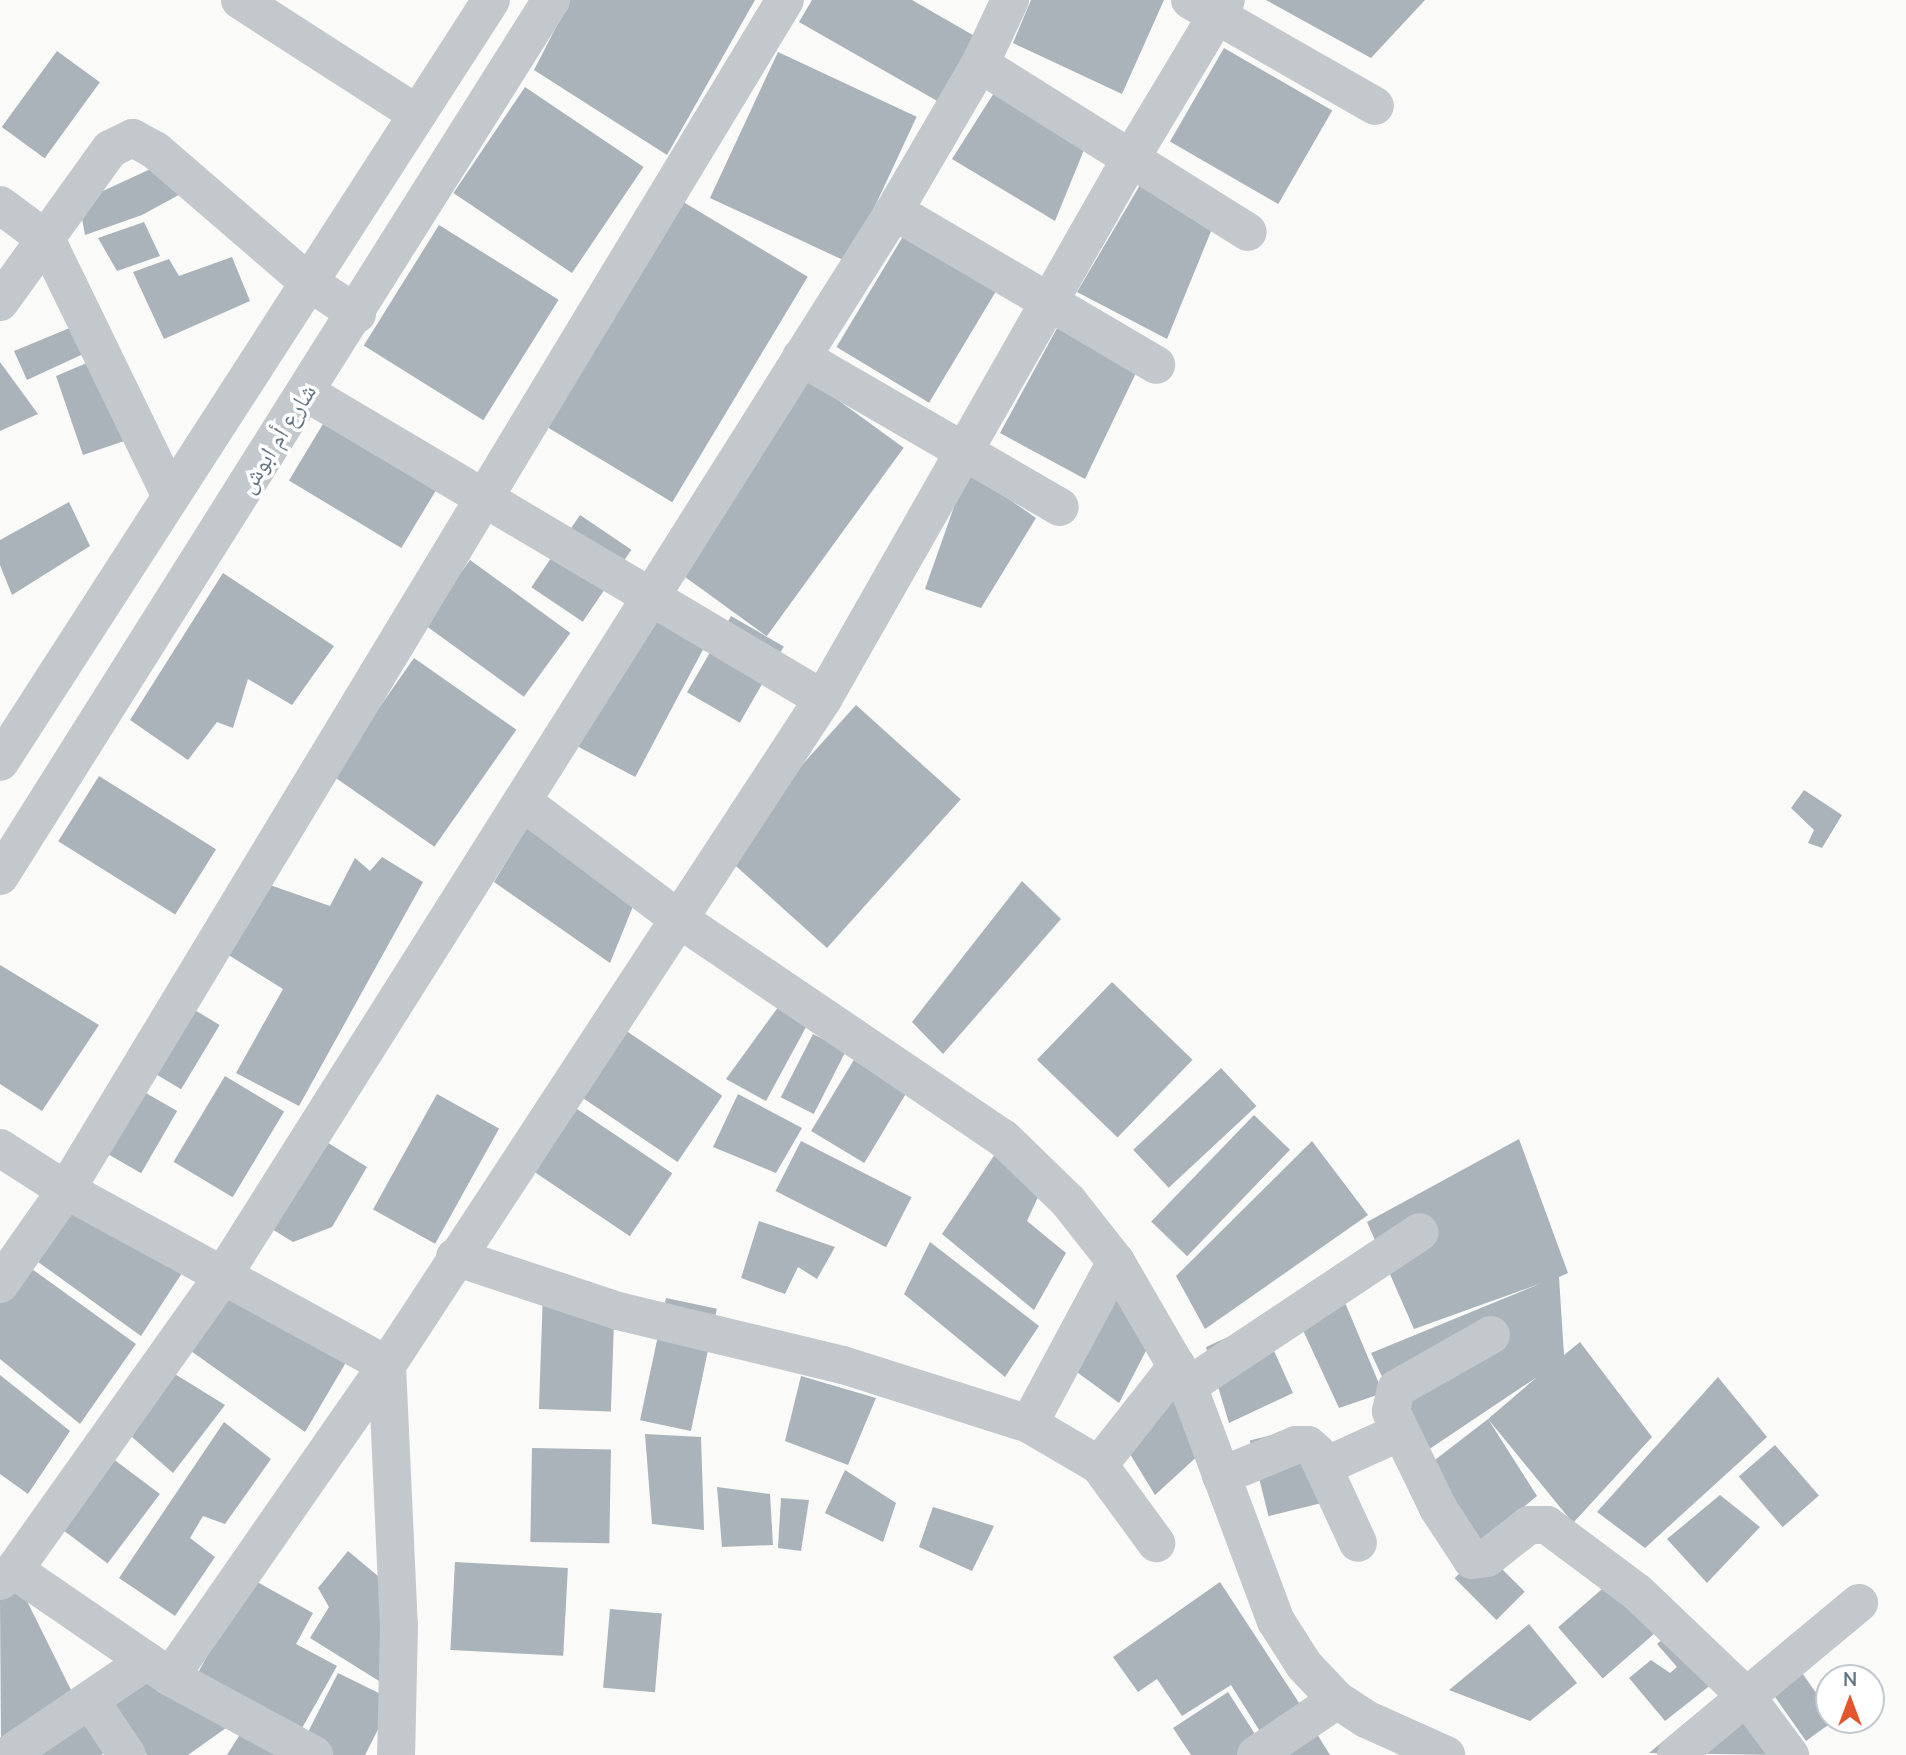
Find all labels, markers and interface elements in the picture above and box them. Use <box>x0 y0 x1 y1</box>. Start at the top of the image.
street label: شارع أم ابوش <box>233 379 323 499</box>
north arrow <box>1815 1664 1885 1734</box>
text: N <box>1843 1667 1857 1693</box>

